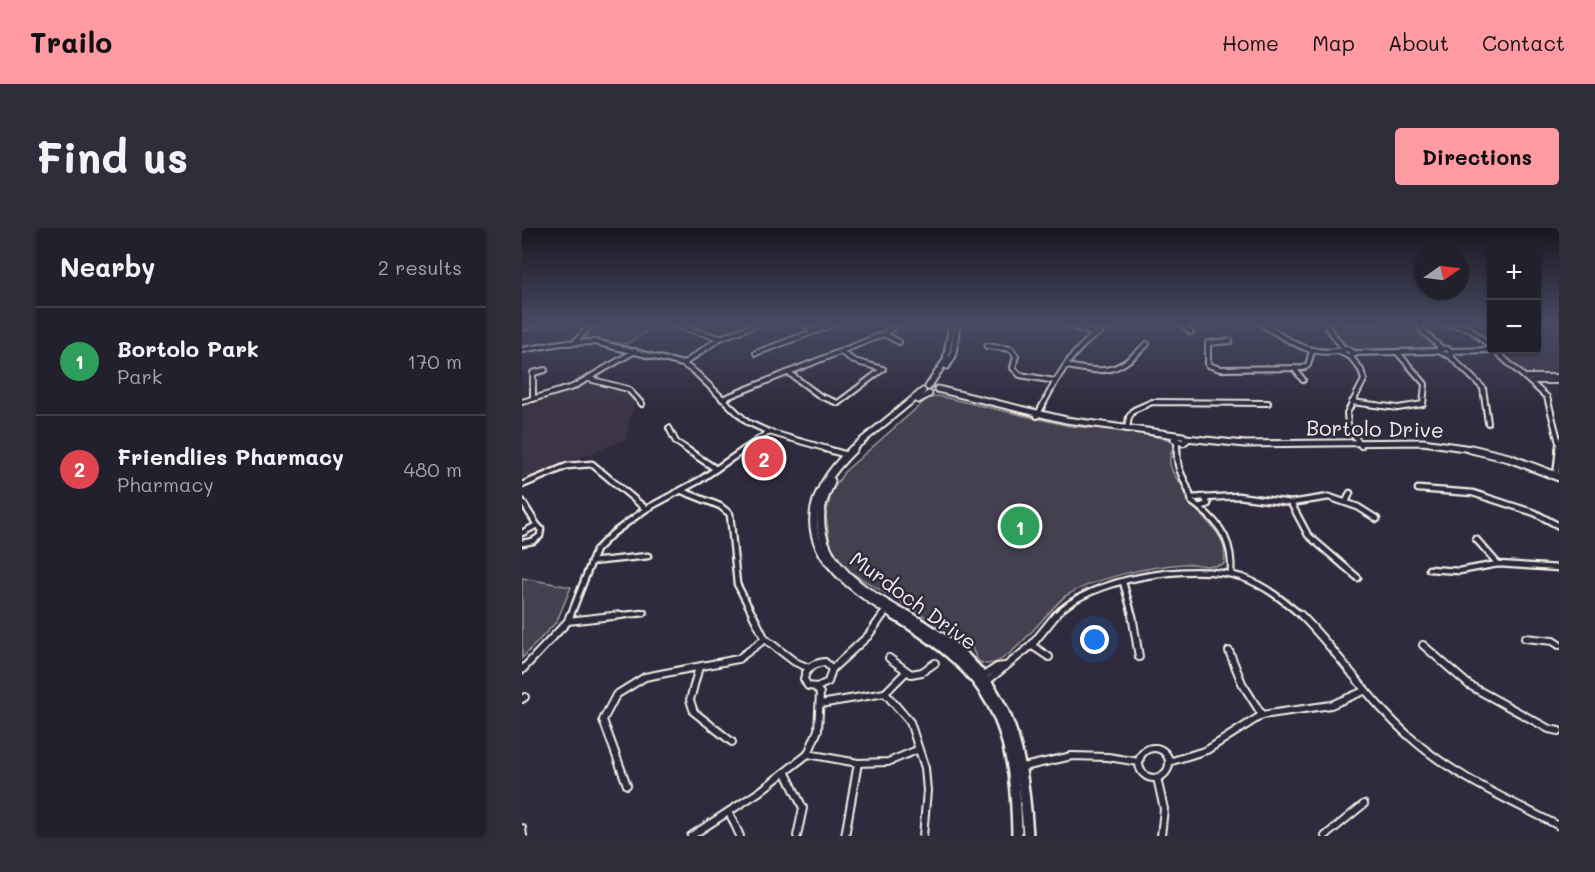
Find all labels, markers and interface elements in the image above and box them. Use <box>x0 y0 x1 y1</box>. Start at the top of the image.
text: Trailo <box>30 24 112 60</box>
text: Home <box>1222 29 1279 56</box>
text: Map <box>1312 29 1355 56</box>
text: About <box>1388 29 1449 56</box>
text: Contact <box>1482 29 1565 56</box>
button: Directions <box>1395 128 1559 185</box>
text: Find us <box>36 129 188 184</box>
north arrow <box>1415 246 1469 300</box>
map controls <box>1487 246 1541 354</box>
button: + <box>1487 246 1541 300</box>
text: Nearby <box>60 250 155 284</box>
text: 2 results <box>378 254 462 280</box>
button: − <box>1487 300 1541 354</box>
text: Bortolo Park <box>117 334 259 363</box>
text: 1 <box>75 348 84 374</box>
text: 170 m <box>407 348 462 374</box>
text: Park <box>117 363 162 389</box>
street label: Bortolo Drive <box>1306 413 1444 443</box>
pin: 2 <box>744 436 784 480</box>
text: Friendlies Pharmacy <box>117 442 344 471</box>
text: 2 <box>74 456 85 482</box>
text: 480 m <box>403 456 462 482</box>
text: Pharmacy <box>117 471 214 497</box>
pin: 1 <box>1000 504 1040 548</box>
street label: Murdoch Drive <box>845 545 983 655</box>
your location <box>1080 625 1109 654</box>

